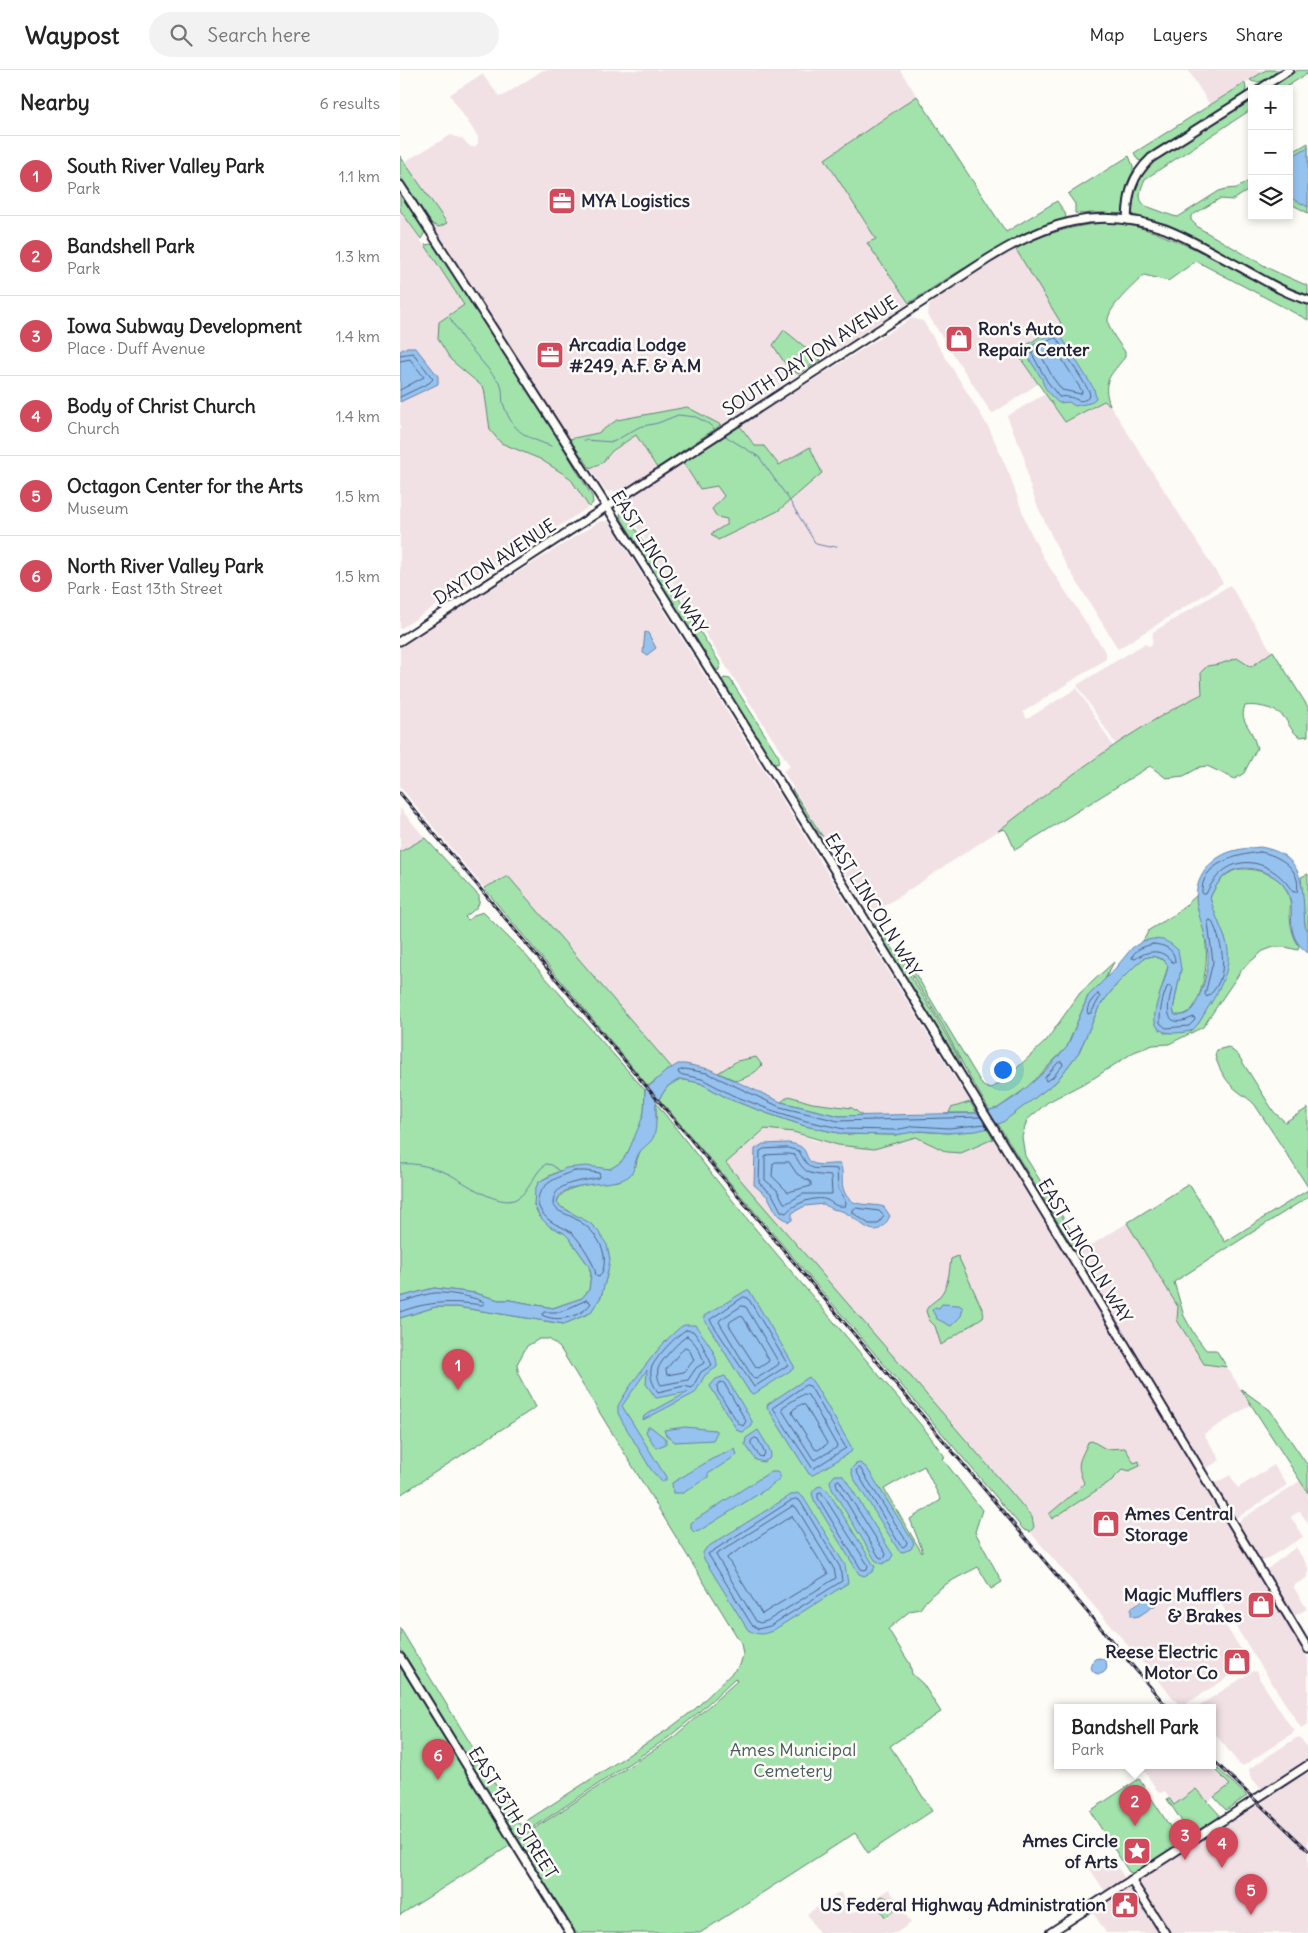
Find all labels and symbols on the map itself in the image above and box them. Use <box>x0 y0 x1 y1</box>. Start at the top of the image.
office icon: MYA Logistics <box>547 186 577 216</box>
place label: MYA Logistics <box>581 189 690 212</box>
street label: SOUTH DAYTON AVENUE <box>718 290 902 421</box>
place label: Ron's Auto Repair Center <box>978 317 1090 361</box>
shop icon: Ron's Auto Repair Center <box>944 324 974 354</box>
place label: Arcadia Lodge #249, A.F. & A.M <box>569 333 701 377</box>
office icon: Arcadia Lodge #249, A.F. & A.M <box>535 340 565 370</box>
street label: EAST LINCOLN WAY <box>606 486 713 638</box>
street label: DAYTON AVENUE <box>429 513 560 610</box>
street label: EAST LINCOLN WAY <box>820 829 927 981</box>
your location <box>990 1057 1016 1083</box>
street label: EAST LINCOLN WAY <box>1033 1174 1138 1327</box>
pin: 1 <box>442 1349 474 1390</box>
place label: Ames Central Storage <box>1125 1502 1233 1546</box>
shop icon: Ames Central Storage <box>1091 1509 1121 1539</box>
place label: Magic Mufflers & Brakes <box>1124 1583 1242 1627</box>
shop icon: Magic Mufflers & Brakes <box>1246 1590 1276 1620</box>
place label: Reese Electric Motor Co <box>1105 1640 1218 1684</box>
shop icon: Reese Electric Motor Co <box>1222 1647 1252 1677</box>
park label: Ames Municipal Cemetery <box>730 1738 856 1782</box>
pin: 6 <box>422 1739 454 1780</box>
street label: EAST 13TH STREET <box>464 1743 563 1883</box>
pin: 2 <box>1119 1785 1151 1826</box>
pin: 3 <box>1169 1819 1201 1860</box>
pin: 4 <box>1206 1827 1238 1868</box>
place label: Ames Circle of Arts <box>1023 1829 1118 1873</box>
place icon: Ames Circle of Arts <box>1122 1836 1152 1866</box>
pin: 5 <box>1235 1874 1267 1915</box>
public building icon: US Federal Highway Administration <box>1110 1890 1140 1920</box>
place label: US Federal Highway Administration <box>820 1893 1107 1916</box>

